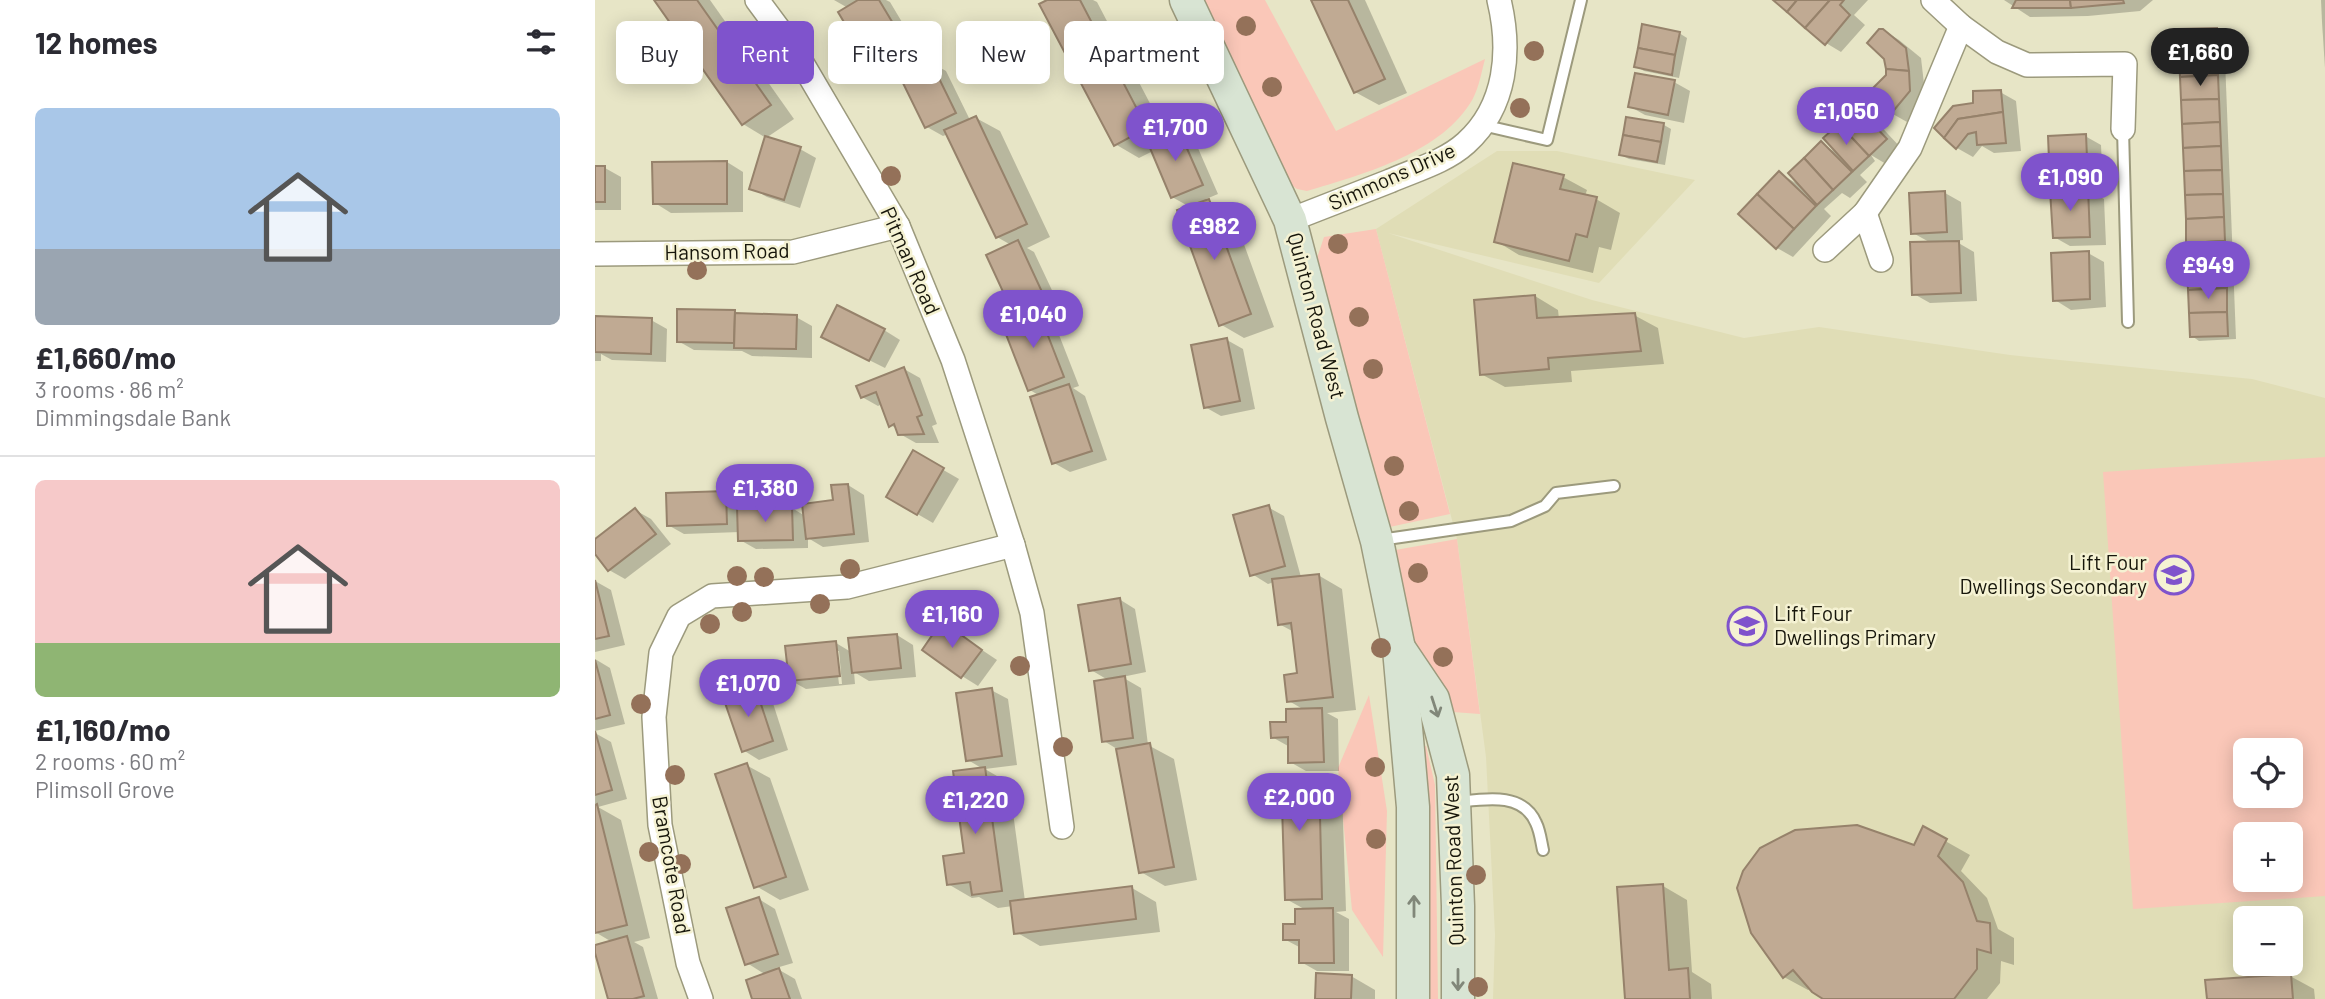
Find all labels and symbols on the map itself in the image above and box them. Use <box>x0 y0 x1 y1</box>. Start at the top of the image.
pin: £1,660 <box>2143 28 2257 88</box>
pin: £1,050 <box>1789 88 1903 147</box>
pin: £1,700 <box>1118 104 1232 163</box>
street label: Simmons Drive <box>1324 137 1459 215</box>
pin: £1,090 <box>2013 154 2127 213</box>
pin: £982 <box>1173 202 1255 262</box>
street label: Pitman Road <box>876 203 946 318</box>
street label: Quinton Road West <box>1283 230 1352 401</box>
street label: Hansom Road <box>664 237 790 264</box>
pin: £949 <box>2167 242 2249 301</box>
pin: £1,040 <box>976 290 1090 350</box>
pin: £1,380 <box>708 464 822 524</box>
place label: Lift Four Dwellings Secondary <box>1959 549 2147 598</box>
school or university icon: Lift Four Dwellings Secondary <box>2153 554 2195 596</box>
pin: £1,160 <box>895 590 1009 650</box>
place label: Lift Four Dwellings Primary <box>1774 600 1936 649</box>
school or university icon: Lift Four Dwellings Primary <box>1726 605 1768 647</box>
pin: £1,070 <box>691 660 805 719</box>
one-way arrow <box>1429 695 1442 717</box>
pin: £2,000 <box>1242 774 1356 833</box>
street label: Quinton Road West <box>1437 774 1468 946</box>
pin: £1,220 <box>918 776 1032 836</box>
street label: Bramcote Road <box>648 794 697 936</box>
one-way arrow <box>1407 895 1420 918</box>
one-way arrow <box>1451 969 1465 992</box>

